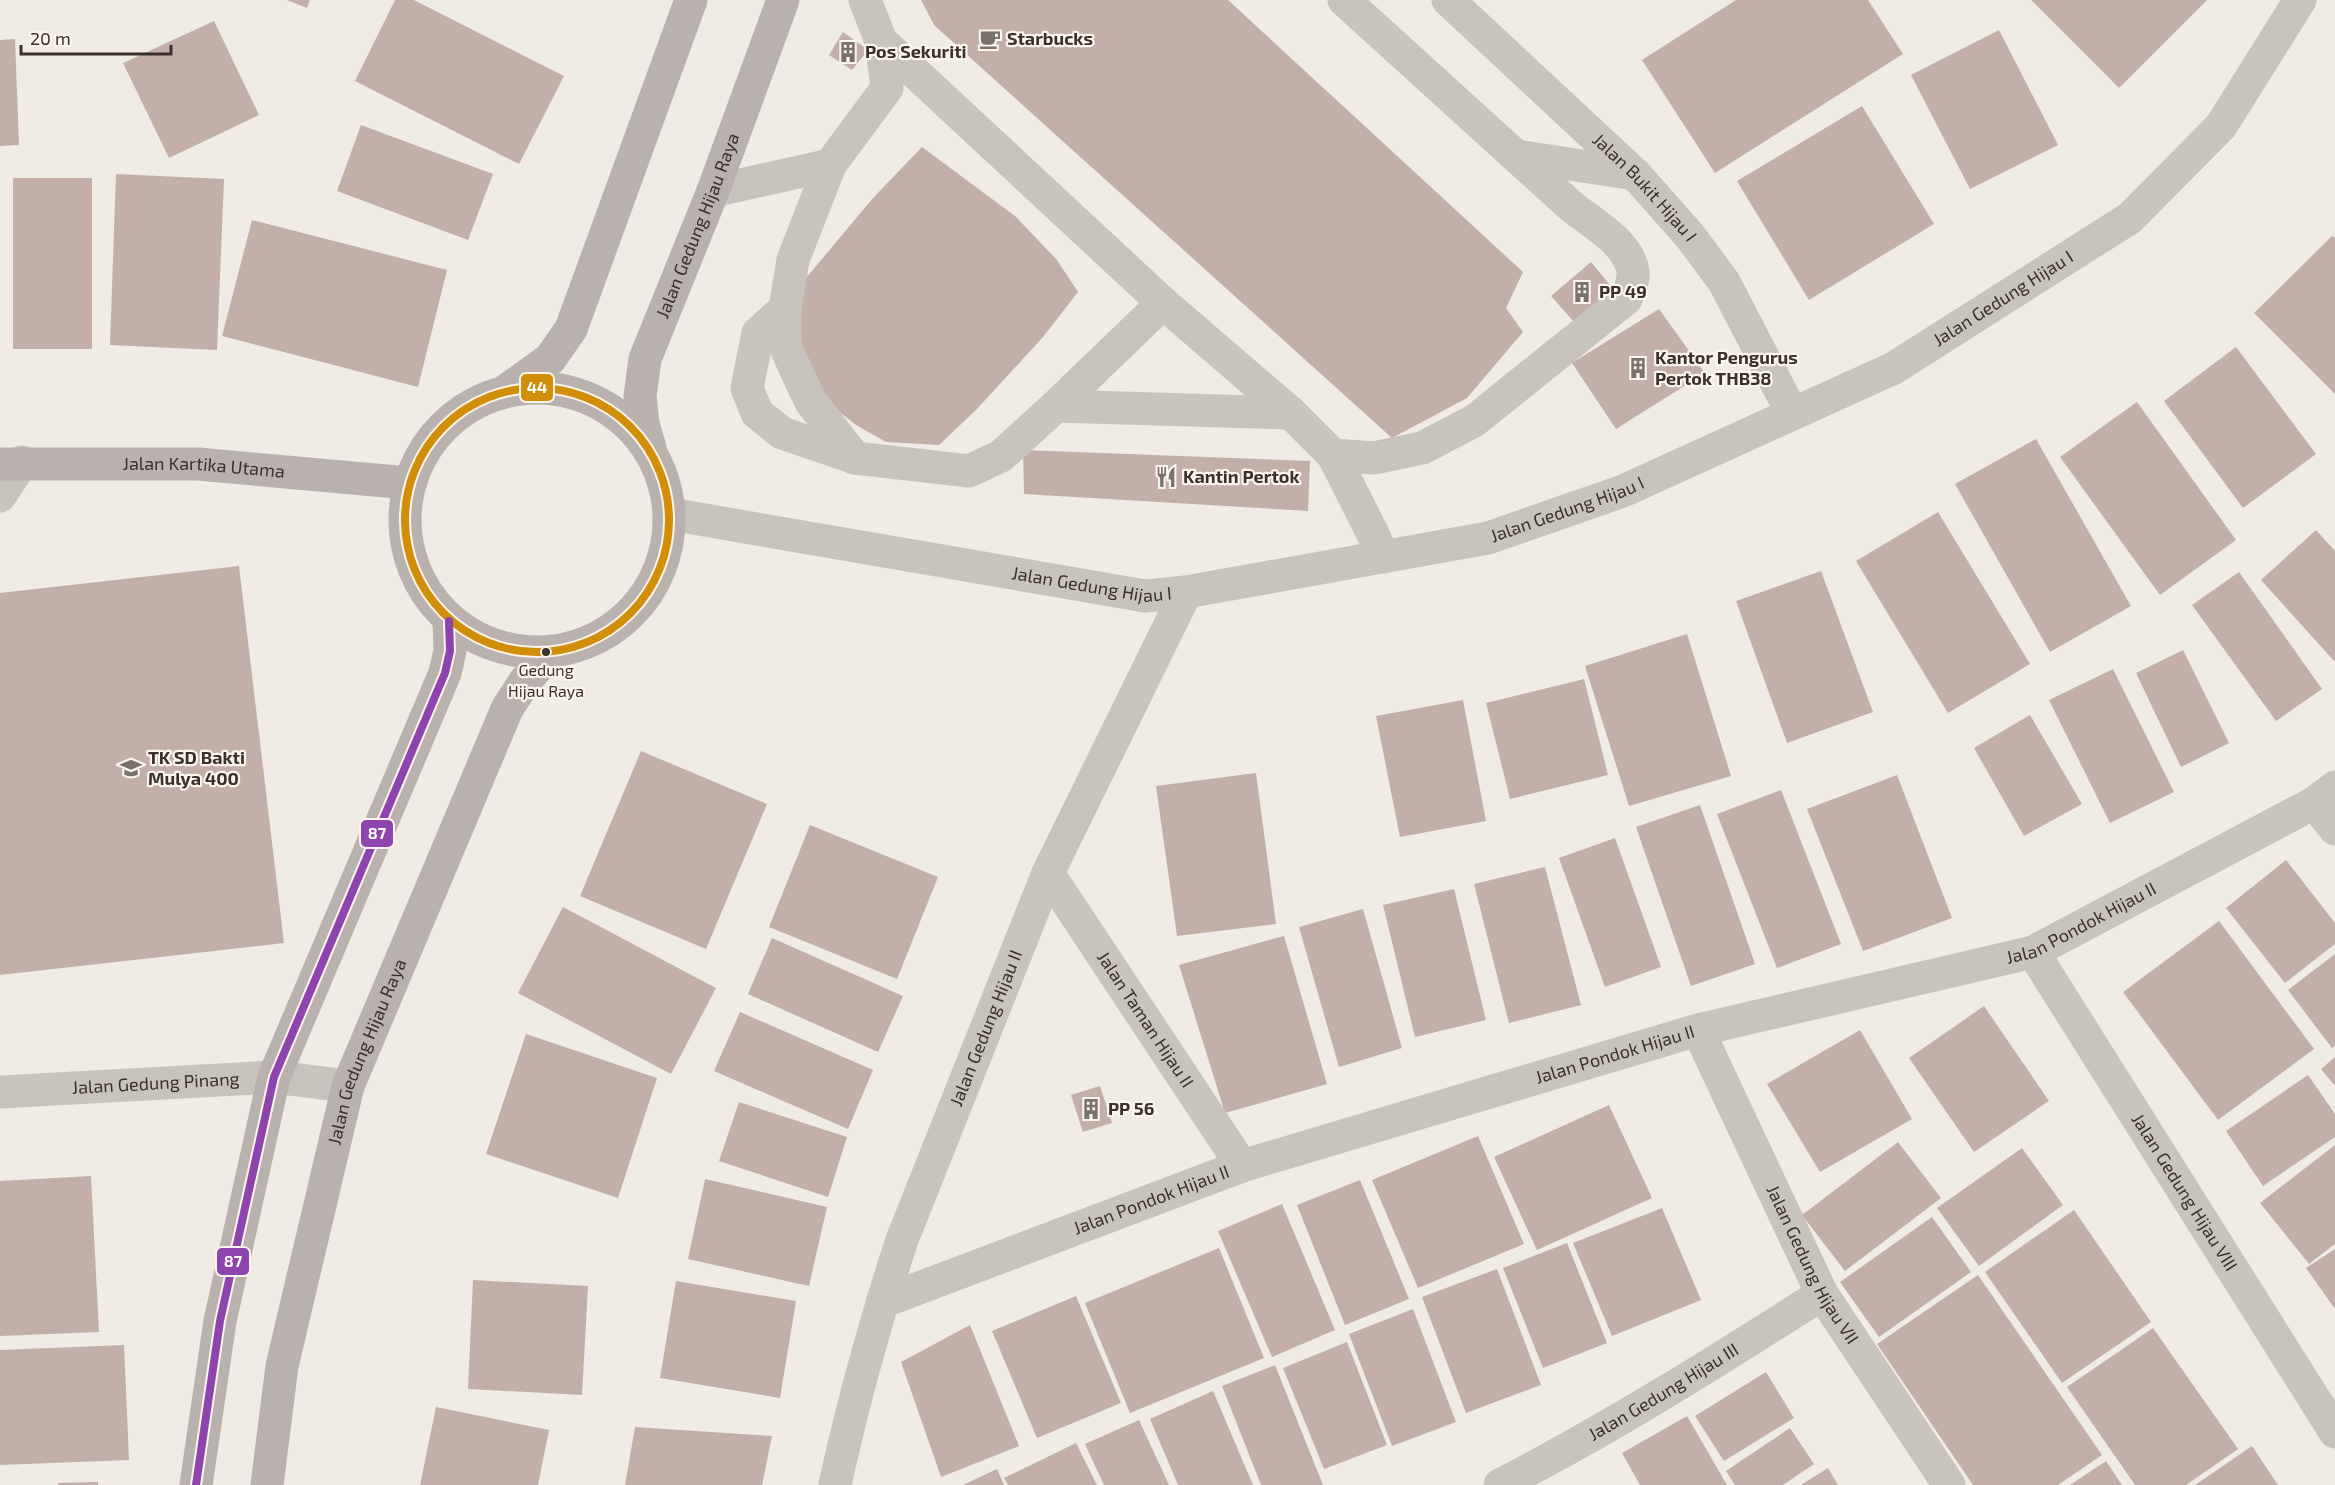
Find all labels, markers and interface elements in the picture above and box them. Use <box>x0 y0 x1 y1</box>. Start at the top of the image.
scale bar <box>21 18 171 56</box>
text: 20 m <box>30 27 71 49</box>
cafe icon: Starbucks <box>978 27 1002 51</box>
place label: Starbucks <box>1007 27 1093 49</box>
building icon: Pos Sekuriti <box>836 40 860 64</box>
place label: Pos Sekuriti <box>865 40 967 62</box>
street label: Jalan Bukit Hijau I <box>1588 128 1702 246</box>
street label: Jalan Gedung Hijau Raya <box>651 130 743 321</box>
street label: Jalan Gedung Hijau I <box>1929 245 2077 350</box>
building icon: PP 49 <box>1570 280 1594 304</box>
place label: PP 49 <box>1599 280 1647 302</box>
place label: Kantor Pengurus Pertok THB38 <box>1655 346 1798 389</box>
building icon: Kantor Pengurus Pertok THB38 <box>1626 356 1650 380</box>
line badge: 44 <box>520 373 554 402</box>
text: 44 <box>527 377 547 396</box>
street label: Jalan Kartika Utama <box>123 452 286 482</box>
restaurant icon: Kantin Pertok <box>1154 465 1178 489</box>
place label: Kantin Pertok <box>1183 465 1300 487</box>
street label: Jalan Gedung Hijau I <box>1487 471 1647 546</box>
street label: Jalan Gedung Hijau I <box>1010 561 1173 606</box>
marker: Gedung Hijau Raya <box>540 646 552 658</box>
place label: Gedung Hijau Raya <box>508 660 584 701</box>
place label: TK SD Bakti Mulya 400 <box>148 746 245 789</box>
school or university icon: TK SD Bakti Mulya 400 <box>119 756 143 780</box>
line badge: 87 <box>360 819 394 848</box>
text: 87 <box>368 823 387 842</box>
street label: Jalan Pondok Hijau II <box>2004 877 2160 968</box>
street label: Jalan Gedung Hijau II <box>944 946 1026 1109</box>
street label: Jalan Taman Hijau II <box>1093 947 1199 1091</box>
street label: Jalan Gedung Hijau Raya <box>322 955 410 1147</box>
street label: Jalan Pondok Hijau II <box>1532 1020 1697 1088</box>
street label: Jalan Gedung Pinang <box>71 1067 240 1098</box>
building icon: PP 56 <box>1079 1097 1103 1121</box>
place label: PP 56 <box>1108 1097 1154 1119</box>
street label: Jalan Gedung Hijau VIII <box>2127 1109 2243 1275</box>
street label: Jalan Pondok Hijau II <box>1070 1160 1232 1239</box>
street label: Jalan Gedung Hijau VII <box>1762 1181 1864 1348</box>
line badge: 87 <box>216 1247 250 1276</box>
text: 87 <box>224 1251 243 1270</box>
street label: Jalan Gedung Hijau III <box>1584 1338 1742 1445</box>

